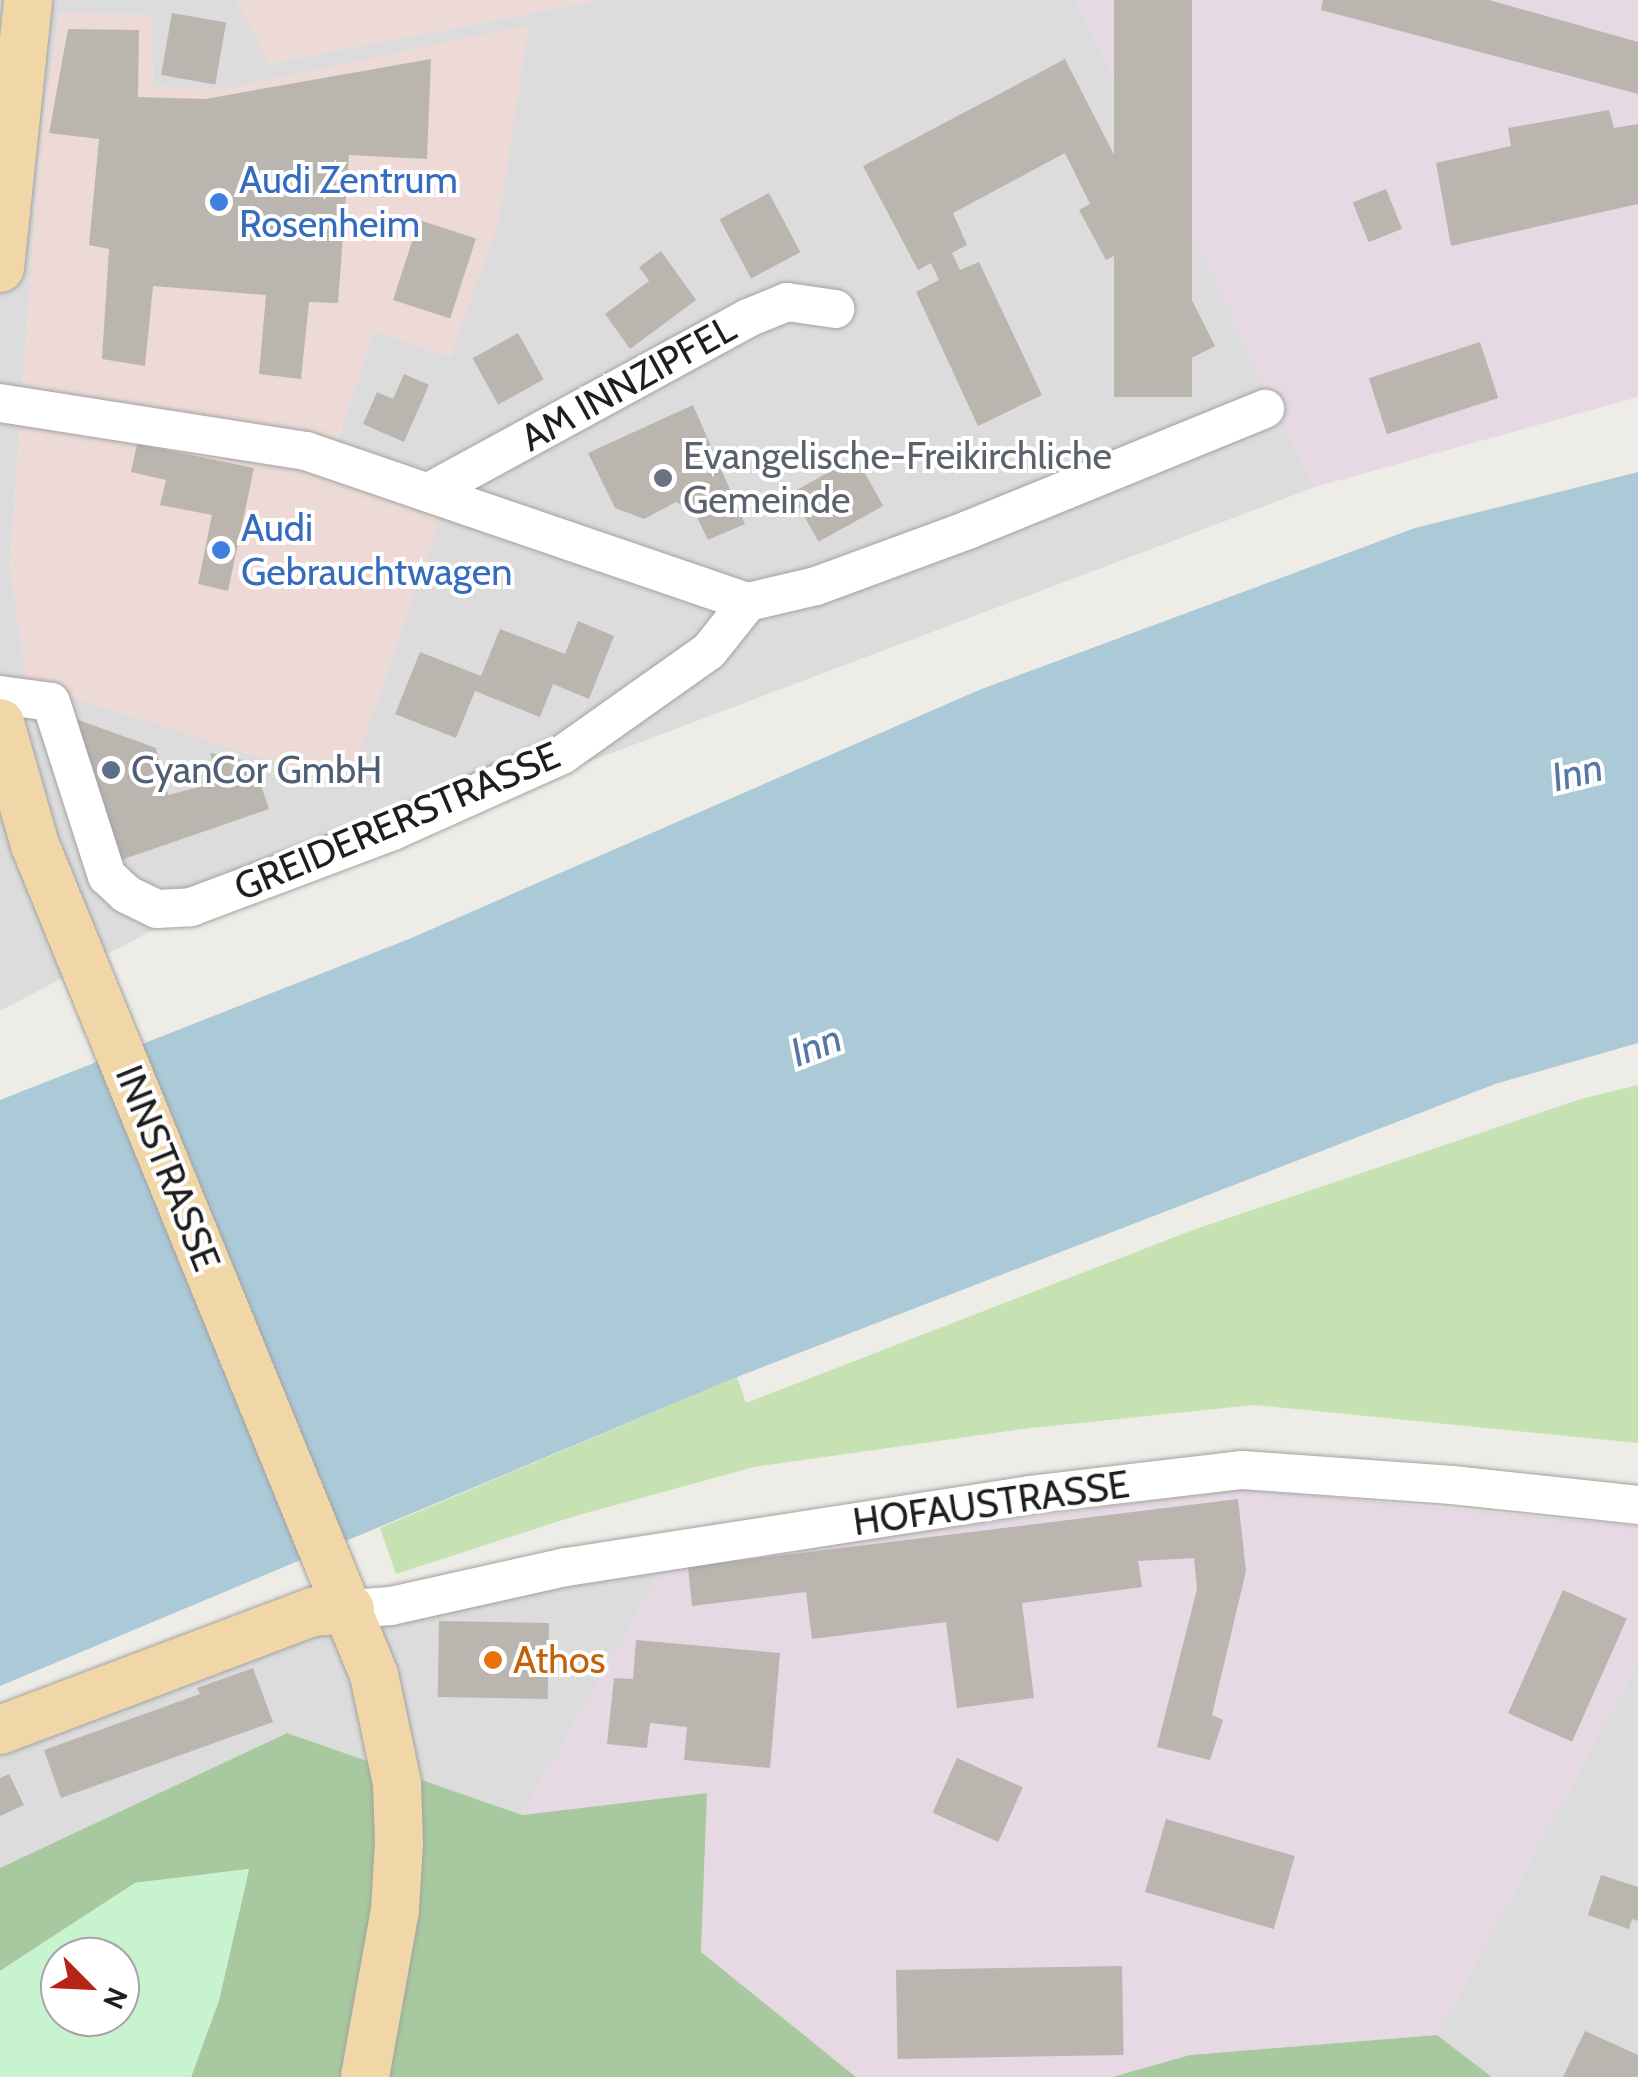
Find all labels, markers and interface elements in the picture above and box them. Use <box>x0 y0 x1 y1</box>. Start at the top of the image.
place label: Audi Zentrum Rosenheim <box>239 157 458 246</box>
marker: Audi Zentrum Rosenheim <box>208 191 230 213</box>
street label: AM INNZIPFEL <box>513 305 743 461</box>
place label: Evangelische-Freikirchliche Gemeinde <box>683 433 1112 522</box>
marker: Evangelische-Freikirchliche Gemeinde <box>652 467 674 489</box>
place label: Audi Gebrauchtwagen <box>241 505 512 594</box>
marker: Audi Gebrauchtwagen <box>210 539 232 561</box>
street label: GREIDERERSTRASSE <box>227 732 567 910</box>
water label: Inn <box>1546 743 1608 801</box>
place label: CyanCor GmbH <box>131 747 382 793</box>
marker: CyanCor GmbH <box>100 759 122 781</box>
water label: Inn <box>784 1013 848 1077</box>
street label: INNSTRASSE <box>106 1059 230 1277</box>
street label: HOFAUSTRASSE <box>850 1461 1132 1545</box>
place label: Athos <box>513 1637 605 1683</box>
marker: Athos <box>482 1649 504 1671</box>
north arrow <box>40 1937 140 2037</box>
text: N <box>96 1982 135 2014</box>

